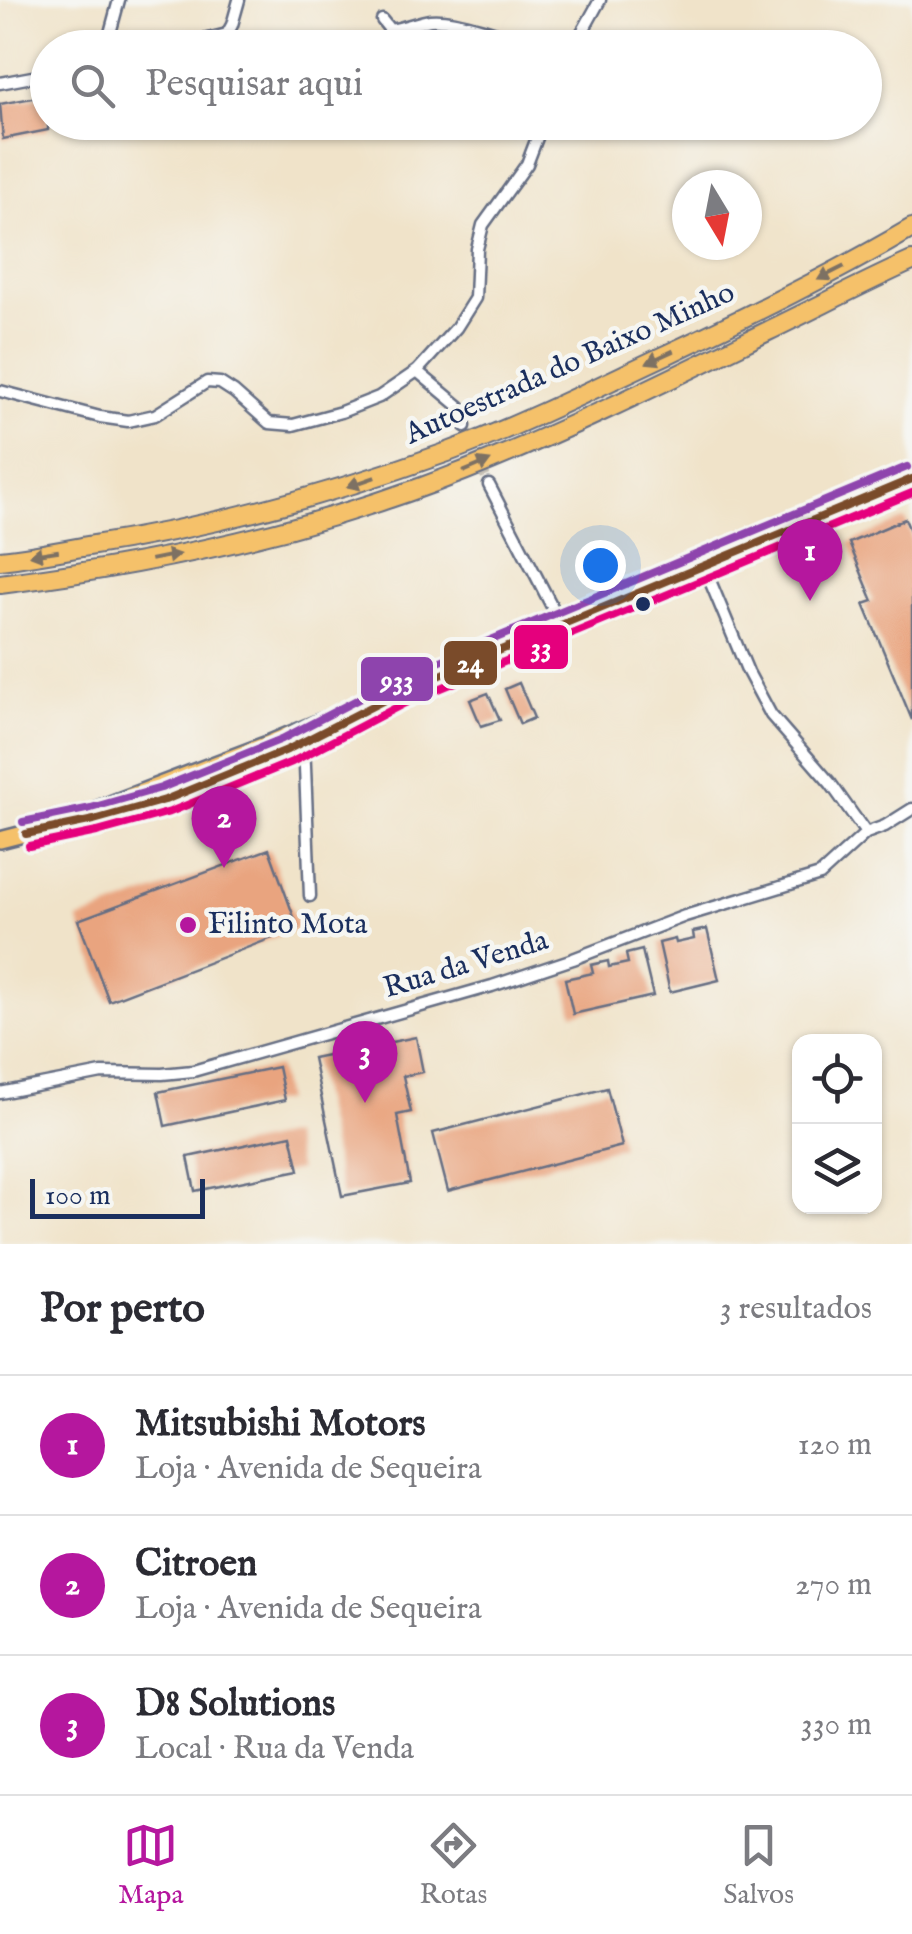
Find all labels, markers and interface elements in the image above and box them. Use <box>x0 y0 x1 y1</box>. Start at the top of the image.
search box <box>30 30 882 140</box>
icon: search <box>65 58 120 113</box>
text: Pesquisar aqui <box>145 61 363 109</box>
north arrow <box>672 170 762 260</box>
one-way arrow <box>817 264 846 281</box>
street label: Autoestrada do Baixo Minho <box>398 274 741 454</box>
one-way arrow <box>645 349 674 366</box>
one-way arrow <box>462 457 492 473</box>
one-way arrow <box>345 475 375 490</box>
pin: 1 <box>778 518 842 601</box>
your location <box>575 540 626 591</box>
one-way arrow <box>28 546 59 562</box>
one-way arrow <box>150 549 181 565</box>
unlabelled marker <box>633 594 653 614</box>
line badge: 33 <box>512 623 570 671</box>
text: 33 <box>531 631 551 666</box>
line badge: 24 <box>442 639 499 687</box>
text: 24 <box>457 647 484 682</box>
line badge: 933 <box>359 655 435 703</box>
text: 933 <box>379 664 414 699</box>
pin: 2 <box>192 786 256 868</box>
place label: Filinto Mota <box>208 906 367 944</box>
marker: Filinto Mota <box>177 914 199 936</box>
street label: Rua da Venda <box>379 922 553 1008</box>
pin: 3 <box>332 1020 398 1103</box>
map controls <box>792 1034 882 1214</box>
button: locate <box>792 1034 882 1124</box>
button: layers <box>792 1124 882 1214</box>
scale bar <box>30 1174 205 1218</box>
text: 100 m <box>45 1179 111 1214</box>
text: Por perto <box>40 1283 205 1336</box>
text: 3 resultados <box>720 1289 872 1330</box>
text: Mitsubishi Motors <box>135 1401 426 1449</box>
text: 1 <box>67 1425 78 1466</box>
text: 120 m <box>798 1425 872 1466</box>
text: Loja · Avenida de Sequeira <box>135 1449 482 1490</box>
text: Citroen <box>135 1541 257 1589</box>
text: 2 <box>65 1565 80 1606</box>
text: 270 m <box>795 1565 872 1606</box>
text: Loja · Avenida de Sequeira <box>135 1589 482 1630</box>
text: D8 Solutions <box>135 1681 335 1729</box>
text: 3 <box>67 1705 78 1746</box>
text: 330 m <box>801 1705 872 1746</box>
text: Local · Rua da Venda <box>135 1729 414 1770</box>
tab: Mapa <box>118 1818 184 1913</box>
tab: Rotas <box>420 1818 487 1913</box>
tab: Salvos <box>723 1818 794 1913</box>

